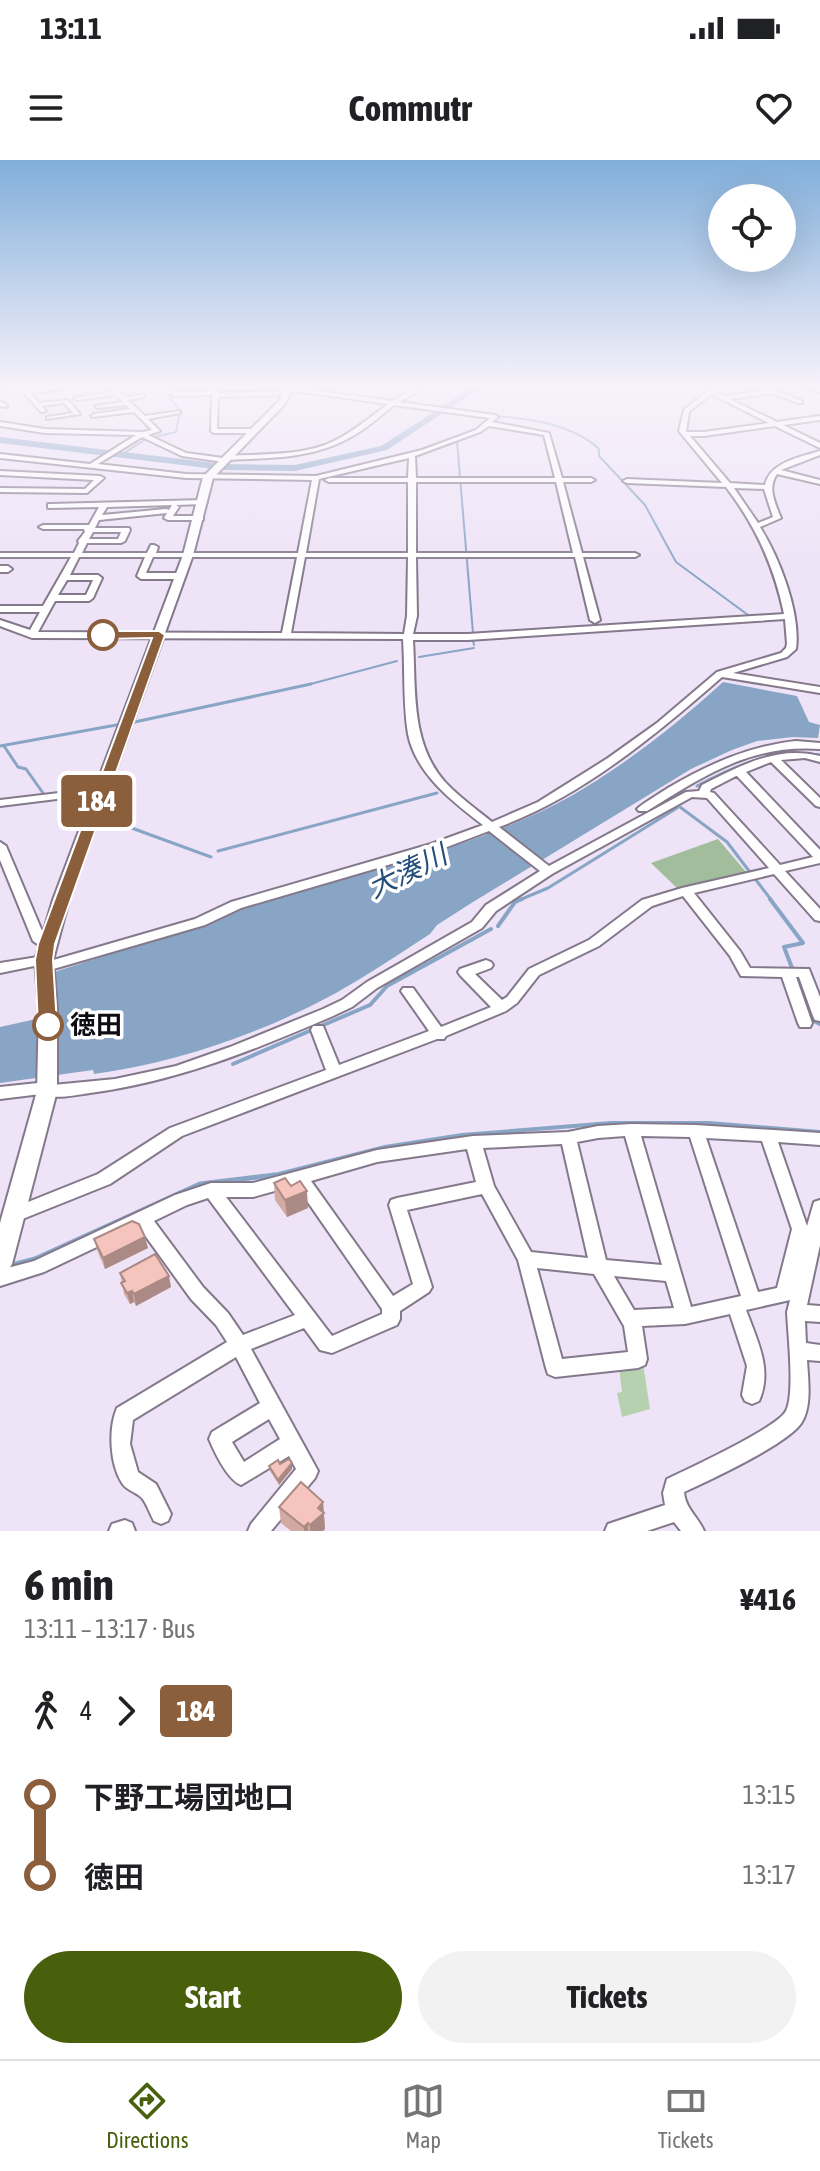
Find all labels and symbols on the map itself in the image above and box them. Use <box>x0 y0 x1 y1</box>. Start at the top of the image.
unlabelled marker <box>88 620 118 650</box>
line badge: 184 <box>51 775 143 827</box>
water label: 大湊川 <box>362 837 454 904</box>
marker: 徳田 <box>33 1010 63 1040</box>
place label: 徳田 <box>70 1010 122 1040</box>

